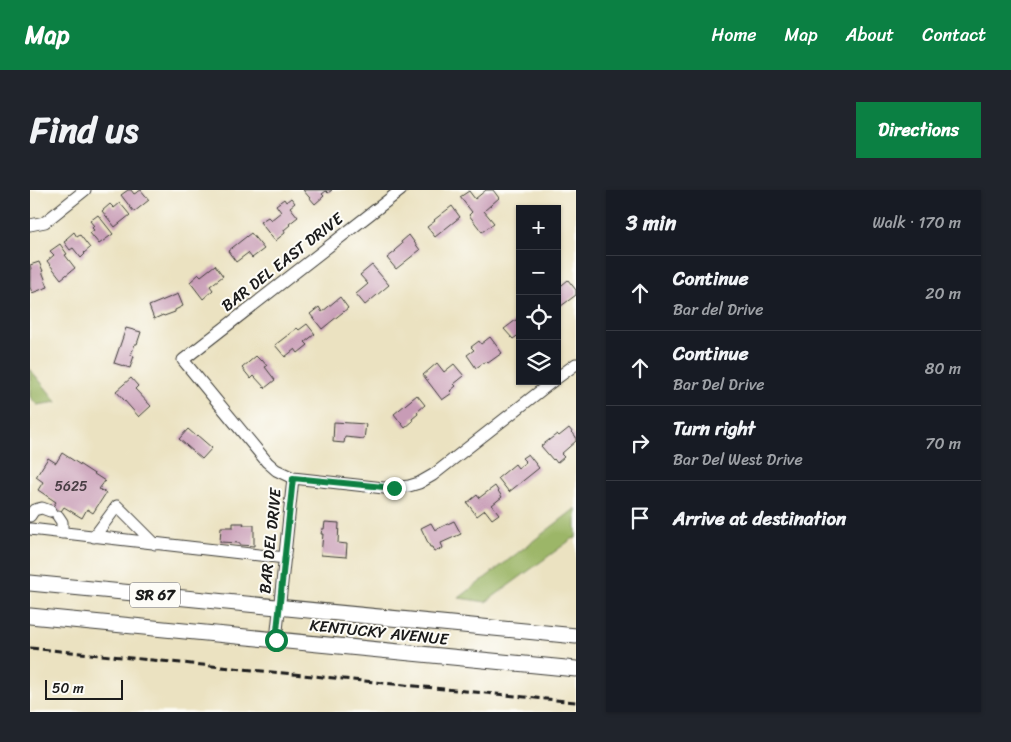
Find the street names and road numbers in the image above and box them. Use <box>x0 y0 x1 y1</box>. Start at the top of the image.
street label: BAR DEL EAST DRIVE <box>215 204 350 319</box>
street label: BAR DEL DRIVE <box>250 486 290 595</box>
road number: SR 67 <box>130 582 180 608</box>
street label: KENTUCKY AVENUE <box>308 610 451 654</box>

